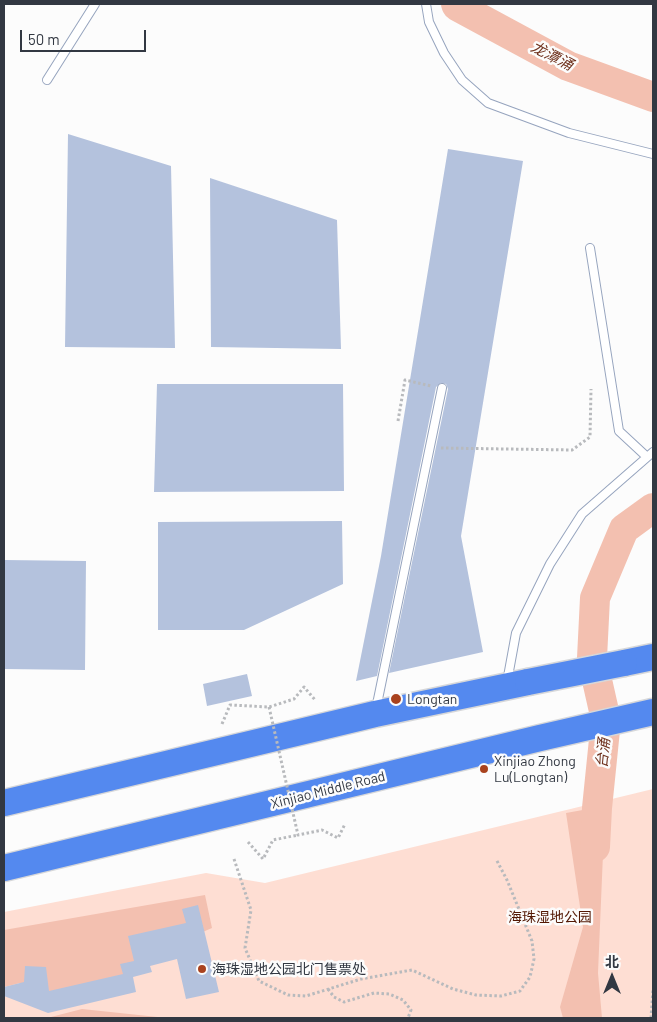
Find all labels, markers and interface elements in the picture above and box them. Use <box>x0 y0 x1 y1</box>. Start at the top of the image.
scale bar <box>22 20 149 52</box>
text: 50 m <box>28 30 60 48</box>
water label: 龙潭涌 <box>528 38 576 74</box>
place label: Longtan <box>407 691 457 707</box>
marker: Longtan <box>389 692 403 706</box>
water label: 台涌 <box>592 737 614 769</box>
place label: Xinjiao Zhong Lu(Longtan) <box>494 753 576 786</box>
marker: Xinjiao Zhong Lu(Longtan) <box>478 763 490 775</box>
street label: Xinjiao Middle Road <box>269 768 387 812</box>
park label: 海珠湿地公园 <box>508 909 592 925</box>
north arrow <box>587 952 637 1002</box>
text: 北 <box>605 953 619 970</box>
place label: 海珠湿地公园北门售票处 <box>212 961 366 977</box>
marker: 海珠湿地公园北门售票处 <box>196 963 208 975</box>

